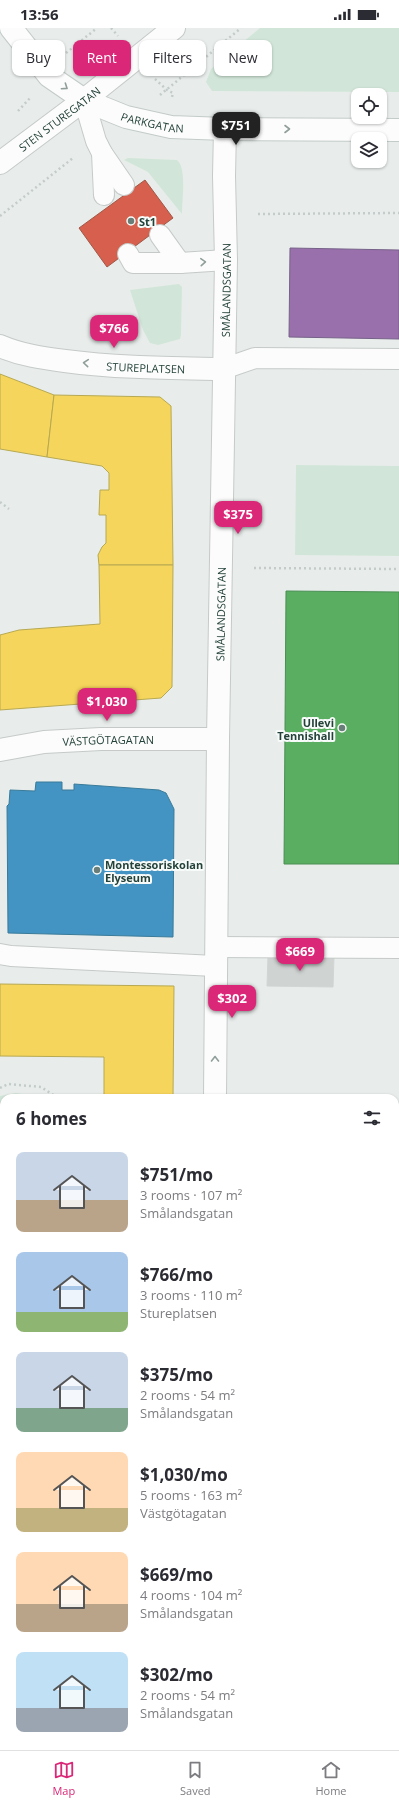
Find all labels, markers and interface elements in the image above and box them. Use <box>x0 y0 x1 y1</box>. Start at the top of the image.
text: 13:56 <box>20 4 59 24</box>
chip: Buy <box>12 40 65 76</box>
chip: Rent <box>73 40 131 76</box>
chip: Filters <box>139 40 206 76</box>
chip: New <box>214 40 272 76</box>
one-way arrow <box>61 82 68 89</box>
street label: STEN STUREGATAN <box>15 83 103 154</box>
map controls <box>351 88 387 168</box>
button: locate <box>351 88 387 124</box>
street label: PARKGATAN <box>119 108 184 135</box>
pin: $751 <box>212 112 260 146</box>
text: $751 <box>221 116 251 134</box>
one-way arrow <box>284 125 290 133</box>
button: layers <box>351 132 387 168</box>
place label: St1 <box>139 214 156 229</box>
marker: St1 <box>126 216 136 226</box>
street label: SMÅLANDSGATAN <box>217 243 234 337</box>
one-way arrow <box>200 257 206 266</box>
pin: $766 <box>90 315 138 349</box>
text: $766 <box>99 319 129 337</box>
street label: STUREPLATSEN <box>106 358 185 376</box>
one-way arrow <box>83 359 89 368</box>
pin: $375 <box>214 501 262 535</box>
text: $375 <box>223 505 253 523</box>
street label: SMÅLANDSGATAN <box>212 567 228 661</box>
pin: $1,030 <box>74 688 140 722</box>
text: $1,030 <box>87 692 127 710</box>
place label: Ullevi Tennishall <box>277 715 334 743</box>
marker: Ullevi Tennishall <box>337 723 347 733</box>
street label: VÄSTGÖTAGATAN <box>62 731 154 749</box>
place label: Montessoriskolan Elyseum <box>105 857 203 885</box>
marker: Montessoriskolan Elyseum <box>92 865 102 875</box>
pin: $669 <box>276 938 324 972</box>
text: $669 <box>285 942 315 960</box>
pin: $302 <box>208 985 256 1019</box>
text: $302 <box>217 989 247 1007</box>
one-way arrow <box>211 1056 219 1062</box>
text: 6 homes <box>16 1107 87 1130</box>
icon: filters <box>361 1107 383 1129</box>
text: $751/mo <box>140 1163 213 1186</box>
icon: home <box>48 1168 96 1216</box>
text: 3 rooms · 107 m² <box>140 1186 242 1204</box>
text: Smålandsgatan <box>140 1204 233 1222</box>
text: $766/mo <box>140 1263 213 1286</box>
icon: home <box>48 1268 96 1316</box>
text: 3 rooms · 110 m² <box>140 1286 242 1304</box>
text: Stureplatsen <box>140 1304 217 1322</box>
text: $375/mo <box>140 1363 213 1386</box>
icon: home <box>48 1368 96 1416</box>
text: 2 rooms · 54 m² <box>140 1386 235 1404</box>
text: Smålandsgatan <box>140 1404 233 1422</box>
text: $1,030/mo <box>140 1463 228 1486</box>
icon: home <box>48 1468 96 1516</box>
text: 5 rooms · 163 m² <box>140 1486 242 1504</box>
text: Västgötagatan <box>140 1504 227 1522</box>
text: $669/mo <box>140 1563 213 1586</box>
icon: home <box>48 1568 96 1616</box>
text: 4 rooms · 104 m² <box>140 1586 242 1604</box>
text: Smålandsgatan <box>140 1604 233 1622</box>
text: $302/mo <box>140 1663 213 1686</box>
icon: home <box>48 1668 96 1716</box>
text: 2 rooms · 54 m² <box>140 1686 235 1704</box>
text: Smålandsgatan <box>140 1704 233 1722</box>
tab: Map <box>52 1759 75 1798</box>
tab: Saved <box>180 1759 211 1798</box>
tab: Home <box>315 1759 347 1798</box>

